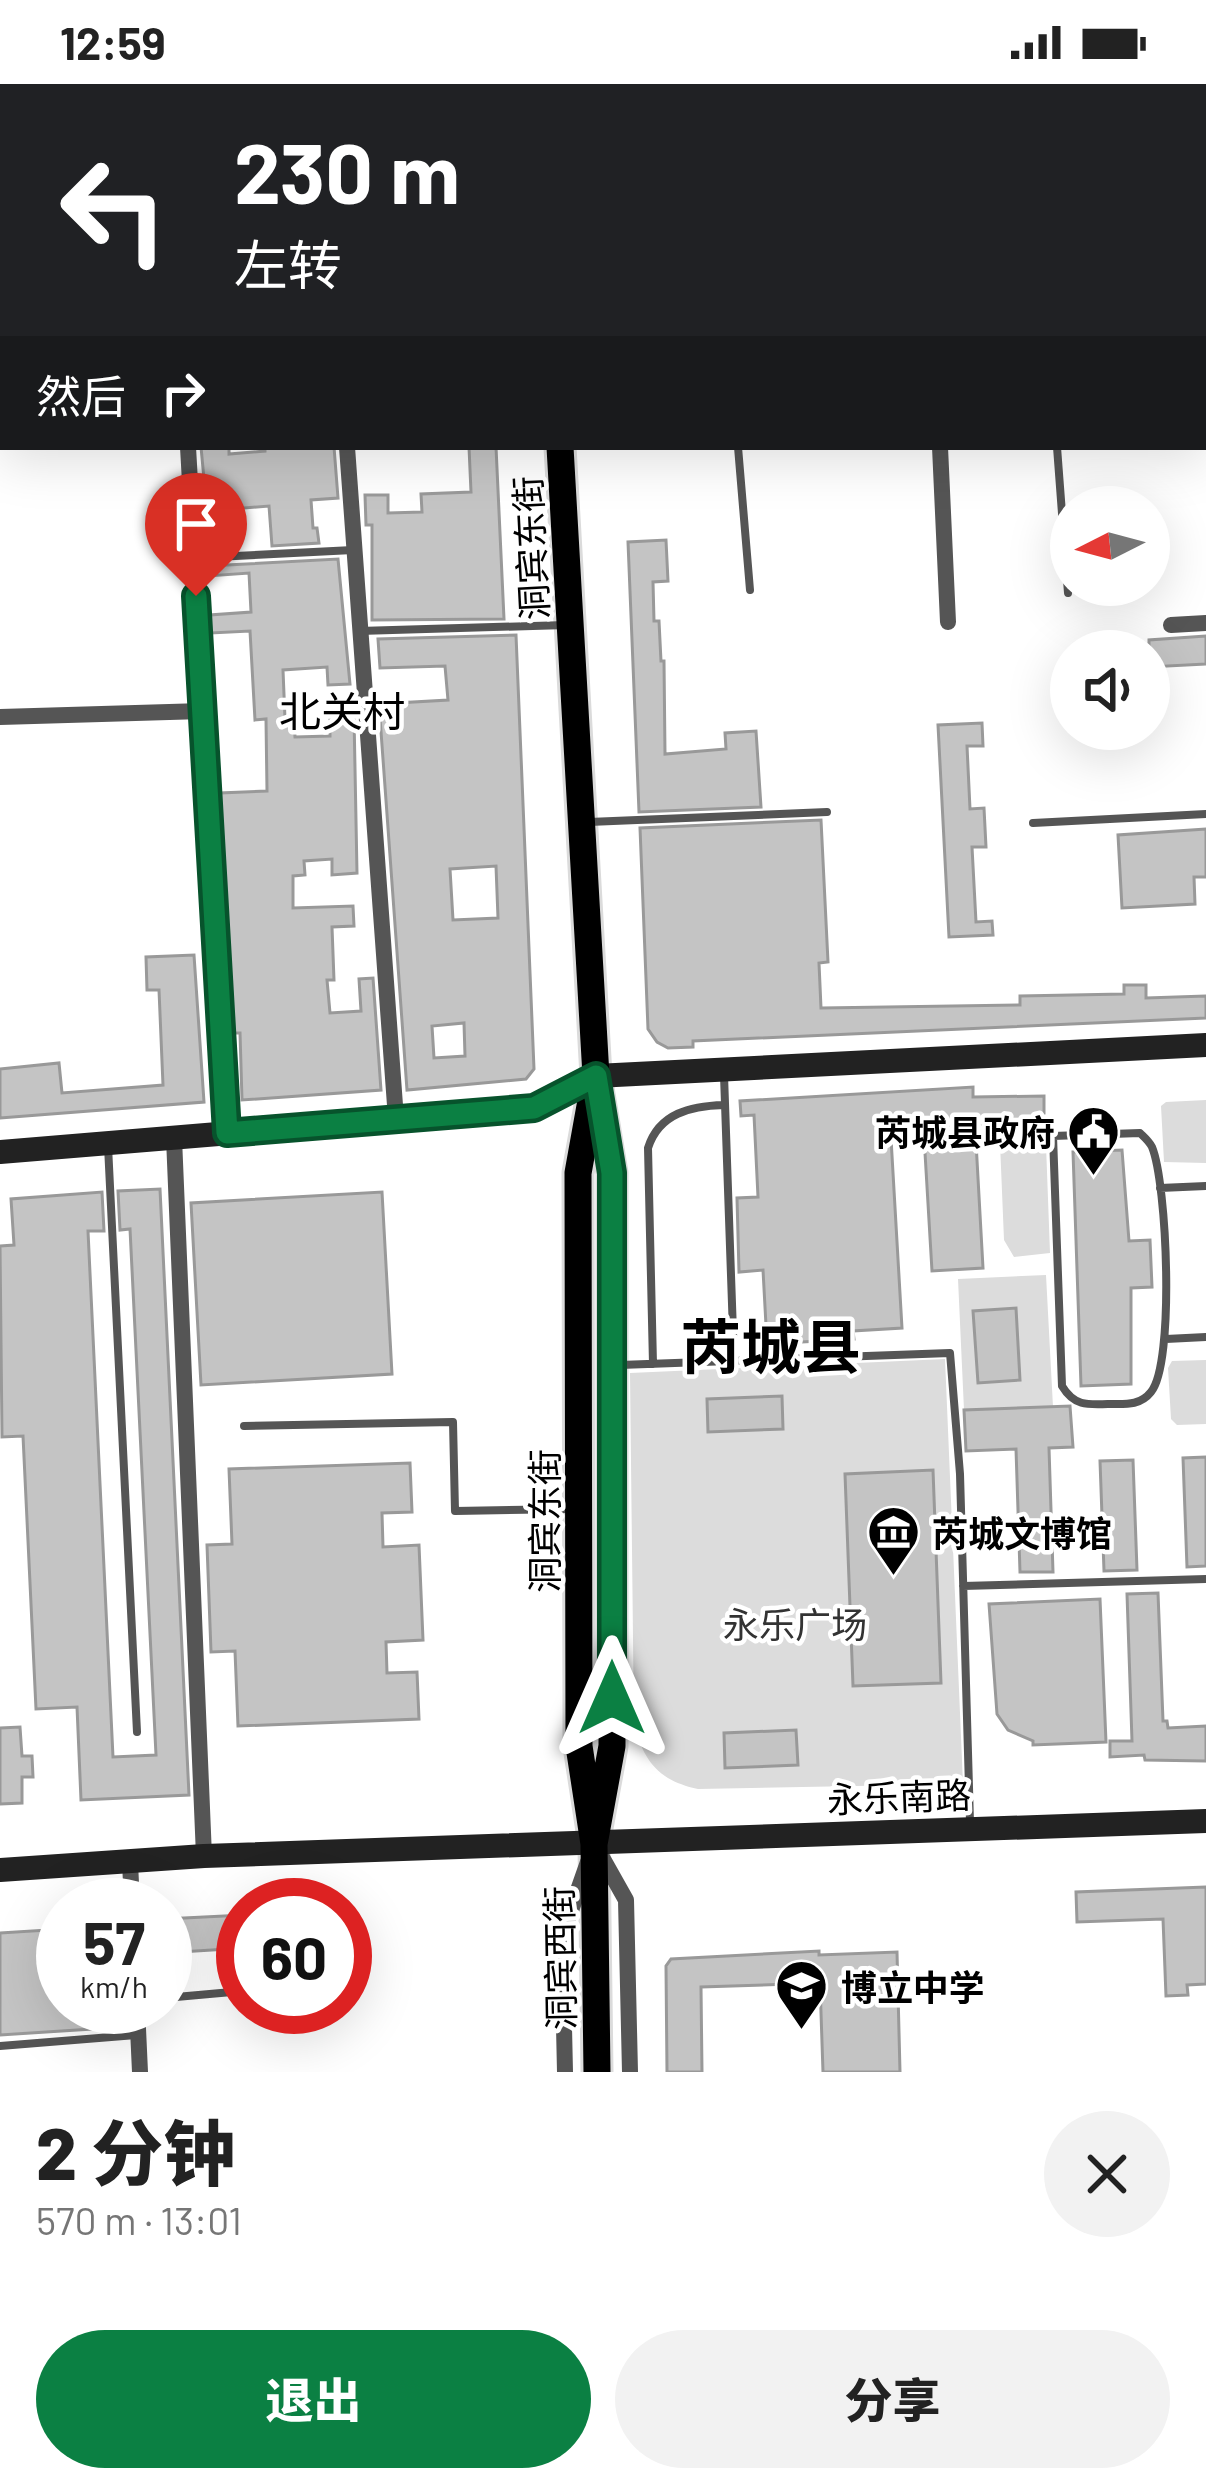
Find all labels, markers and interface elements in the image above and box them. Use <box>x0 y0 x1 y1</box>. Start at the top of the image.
text: 12:59 <box>60 15 166 69</box>
text: 230 m <box>234 120 460 221</box>
icon: left <box>36 132 192 288</box>
text: 左转 <box>234 231 342 296</box>
icon: right <box>150 360 216 426</box>
text: 然后 <box>36 368 126 422</box>
pin <box>145 473 247 596</box>
street label: 洞宾东街 <box>505 475 555 621</box>
north arrow <box>1050 486 1170 606</box>
map controls <box>1050 486 1170 750</box>
icon: arrive <box>163 491 229 557</box>
button: sound <box>1050 630 1170 750</box>
district label: 北关村 <box>279 685 405 735</box>
public building icon: 芮城县政府 <box>1066 1103 1122 1177</box>
place label: 芮城县政府 <box>875 1110 1055 1153</box>
district label: 芮城县 <box>681 1309 861 1381</box>
street label: 洞宾东街 <box>522 1449 565 1593</box>
museum icon: 芮城文博馆 <box>865 1504 921 1578</box>
place label: 芮城文博馆 <box>932 1511 1112 1554</box>
park label: 永乐广场 <box>723 1602 867 1645</box>
position arrow <box>549 1635 675 1761</box>
street label: 永乐南路 <box>826 1772 972 1820</box>
speed limit sign: 60 <box>216 1878 372 2034</box>
street label: 洞宾西街 <box>536 1886 582 2030</box>
text: 57 <box>83 1905 145 1977</box>
school or university icon: 博立中学 <box>774 1958 830 2032</box>
place label: 博立中学 <box>841 1965 985 2008</box>
text: km/h <box>80 1968 148 2004</box>
text: 2 分钟 <box>36 2108 235 2194</box>
button: close <box>1044 2111 1170 2237</box>
text: 570 m · 13:01 <box>36 2196 242 2243</box>
button: 退出 <box>36 2330 591 2468</box>
button: 分享 <box>615 2330 1170 2468</box>

